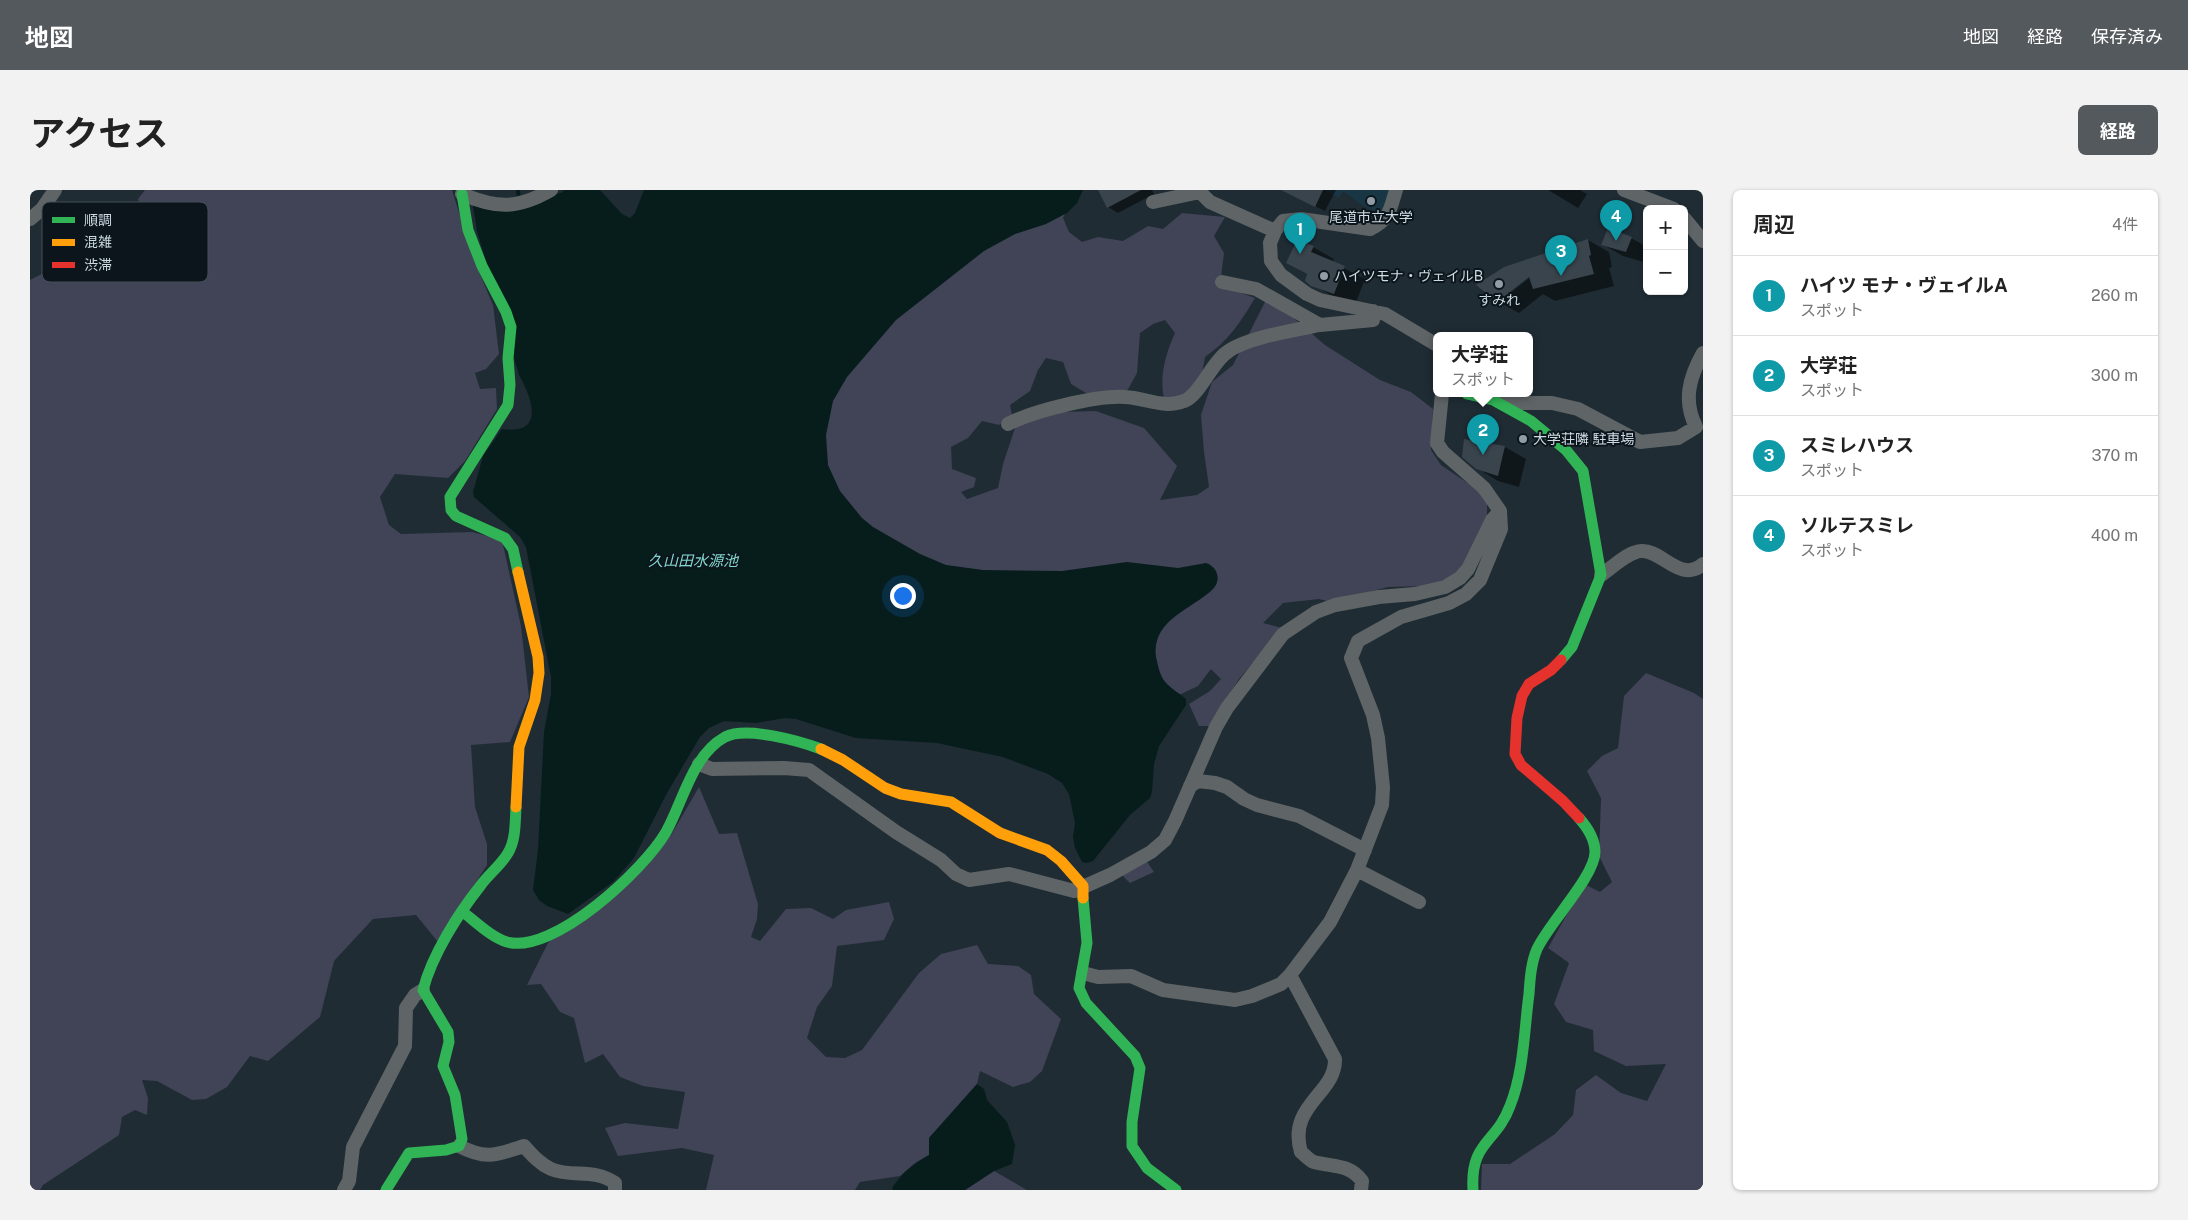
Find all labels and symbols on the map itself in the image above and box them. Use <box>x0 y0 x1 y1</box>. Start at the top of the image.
marker: 尾道市立大学 <box>1365 195 1377 207</box>
pin: 4 <box>1600 200 1632 241</box>
legend <box>42 202 208 282</box>
place label: 尾道市立大学 <box>1329 209 1413 225</box>
text: 順調 <box>84 212 112 228</box>
pin: 1 <box>1284 213 1316 254</box>
text: 混雑 <box>84 234 112 250</box>
pin: 3 <box>1545 235 1577 276</box>
text: 渋滞 <box>84 257 112 273</box>
place label: ハイツモナ・ヴェイルB <box>1334 268 1483 284</box>
marker: ハイツモナ・ヴェイルB <box>1318 270 1330 282</box>
marker: すみれ <box>1493 278 1505 290</box>
place label: すみれ <box>1478 292 1520 308</box>
pin: 2 <box>1467 414 1499 455</box>
place label: 大学荘隣 駐車場 <box>1533 431 1634 447</box>
marker: 大学荘隣 駐車場 <box>1517 433 1529 445</box>
water label: 久山田水源池 <box>648 552 740 569</box>
your location <box>890 583 916 609</box>

